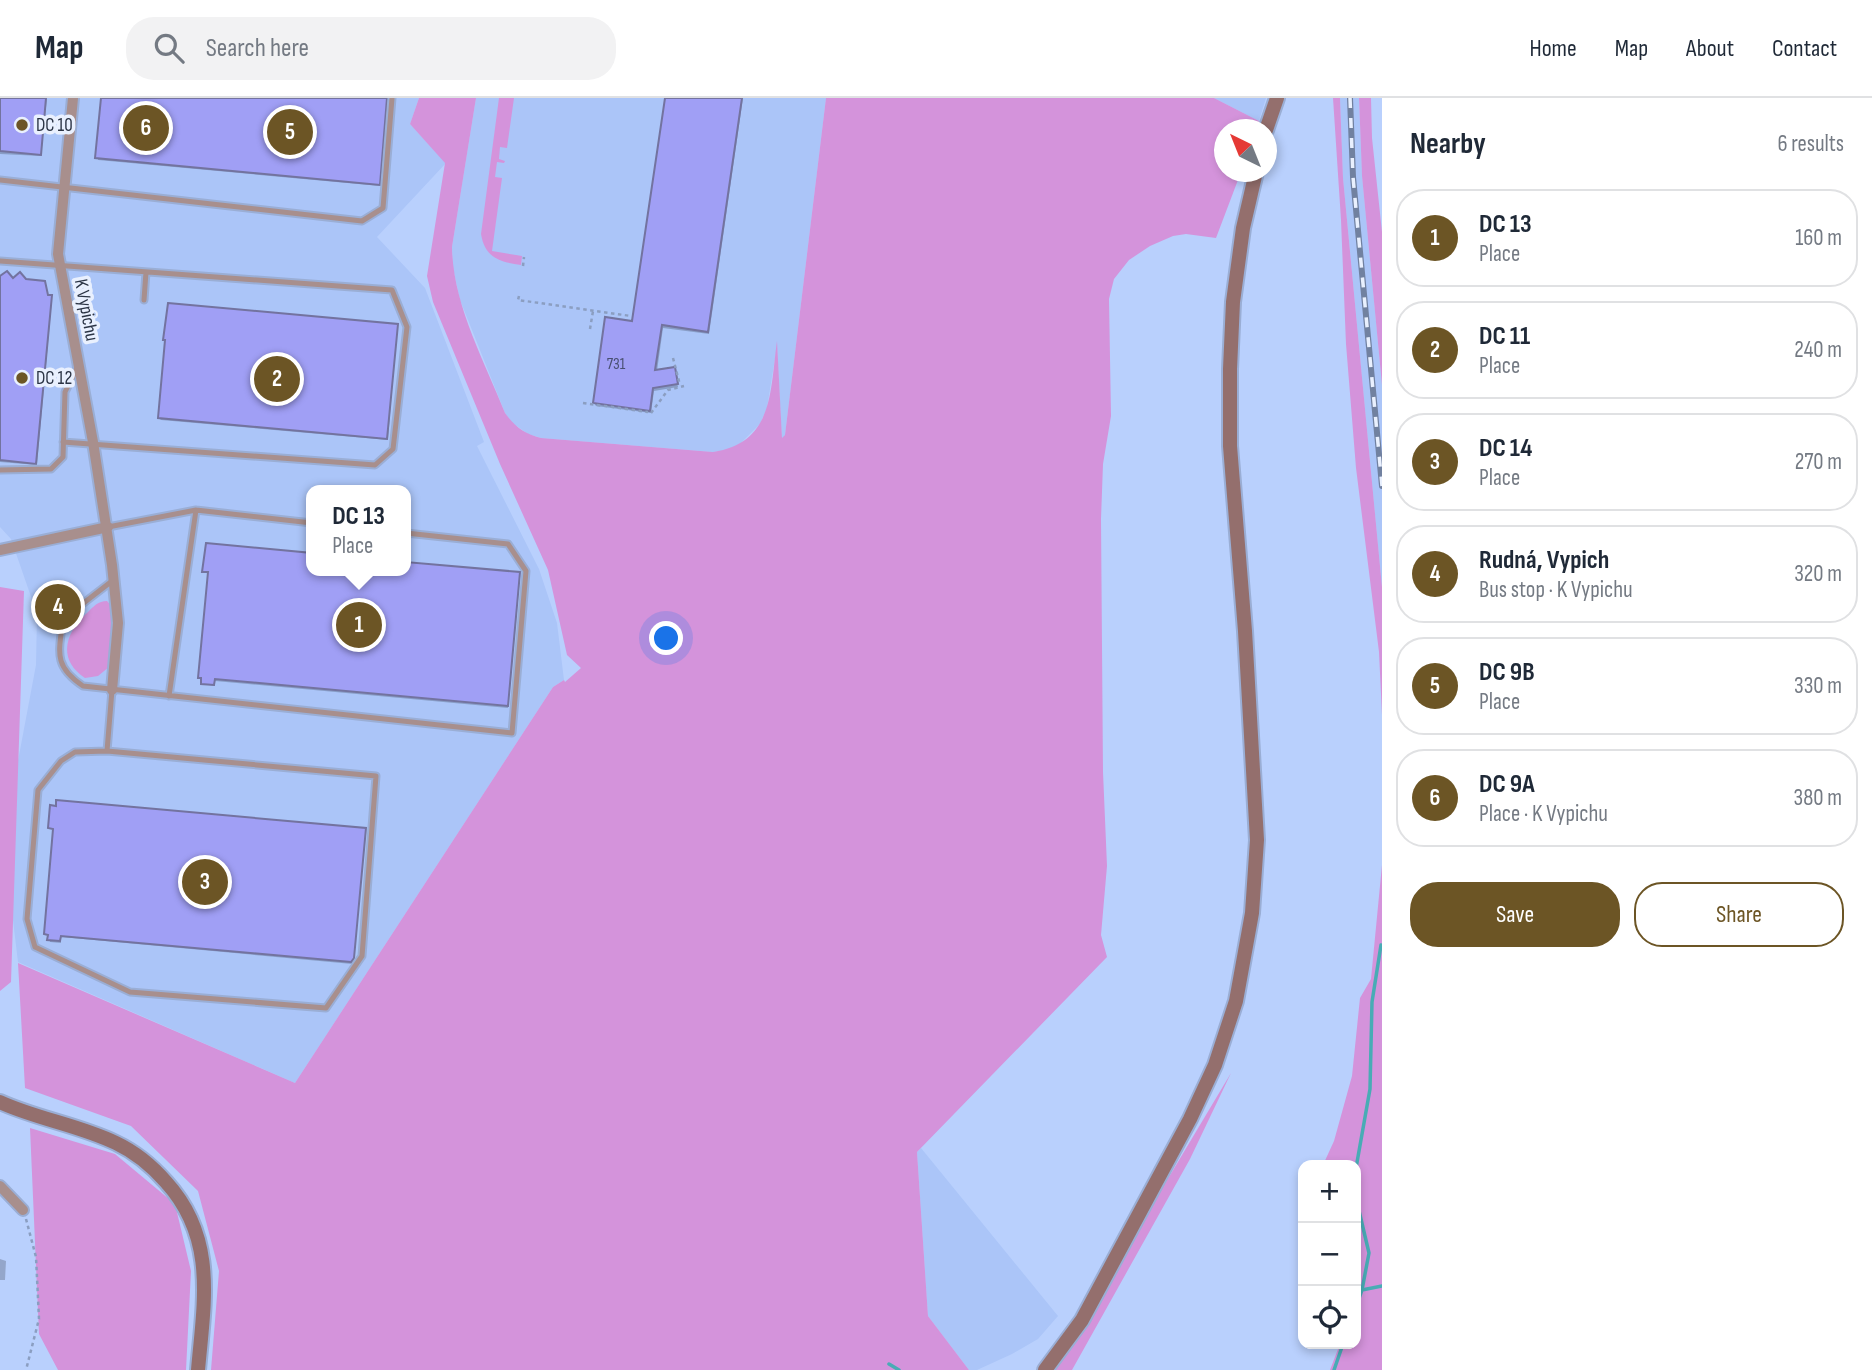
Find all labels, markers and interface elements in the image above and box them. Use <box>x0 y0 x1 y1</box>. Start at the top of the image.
search box <box>126 17 616 80</box>
text: Map <box>35 28 84 68</box>
icon: search <box>150 29 188 67</box>
text: Search here <box>206 33 309 64</box>
text: Home <box>1529 34 1577 63</box>
text: Map <box>1615 34 1648 63</box>
text: About <box>1686 34 1734 63</box>
text: Contact <box>1772 34 1837 63</box>
pin: 6 <box>123 102 169 154</box>
pin: 5 <box>267 106 313 158</box>
place label: DC 10 <box>36 114 73 137</box>
marker: DC 10 <box>14 117 30 133</box>
north arrow <box>1214 119 1277 182</box>
text: Nearby <box>1410 126 1486 162</box>
text: 6 results <box>1778 130 1844 158</box>
text: DC 13 <box>1479 209 1532 240</box>
text: 1 <box>1430 224 1440 252</box>
text: 160 m <box>1795 224 1842 252</box>
text: Place <box>1479 240 1520 268</box>
street label: K Vypichu <box>69 277 103 343</box>
text: DC 11 <box>1479 321 1530 352</box>
text: 2 <box>1430 336 1440 364</box>
text: 240 m <box>1794 336 1842 364</box>
text: Place <box>1479 352 1520 380</box>
pin: 2 <box>254 353 300 405</box>
house number: 731 <box>607 355 626 374</box>
place label: DC 12 <box>36 367 72 390</box>
marker: DC 12 <box>14 370 30 386</box>
text: DC 14 <box>1479 433 1532 464</box>
text: 3 <box>1430 448 1440 476</box>
text: 270 m <box>1795 448 1842 476</box>
text: Place <box>1479 464 1520 492</box>
popup <box>306 485 411 576</box>
text: DC 13 <box>332 501 385 532</box>
text: Place <box>332 532 373 560</box>
text: Rudná, Vypich <box>1479 545 1609 576</box>
text: 4 <box>1430 560 1440 588</box>
text: 320 m <box>1794 560 1842 588</box>
text: Bus stop · K Vypichu <box>1479 576 1633 604</box>
pin: 4 <box>35 581 81 633</box>
pin: 1 <box>336 599 382 651</box>
your location <box>649 621 683 655</box>
text: DC 9B <box>1479 657 1535 688</box>
text: 5 <box>1430 672 1440 700</box>
text: 330 m <box>1794 672 1842 700</box>
text: Place <box>1479 688 1520 716</box>
text: DC 9A <box>1479 769 1535 800</box>
text: 6 <box>1430 784 1440 812</box>
text: 380 m <box>1794 784 1842 812</box>
text: Place · K Vypichu <box>1479 800 1608 828</box>
pin: 3 <box>182 856 228 908</box>
button: Save <box>1410 882 1620 947</box>
button: Share <box>1634 882 1844 947</box>
map controls <box>1298 1160 1361 1349</box>
button: + <box>1298 1160 1361 1223</box>
button: − <box>1298 1223 1361 1286</box>
button: locate <box>1298 1286 1361 1349</box>

